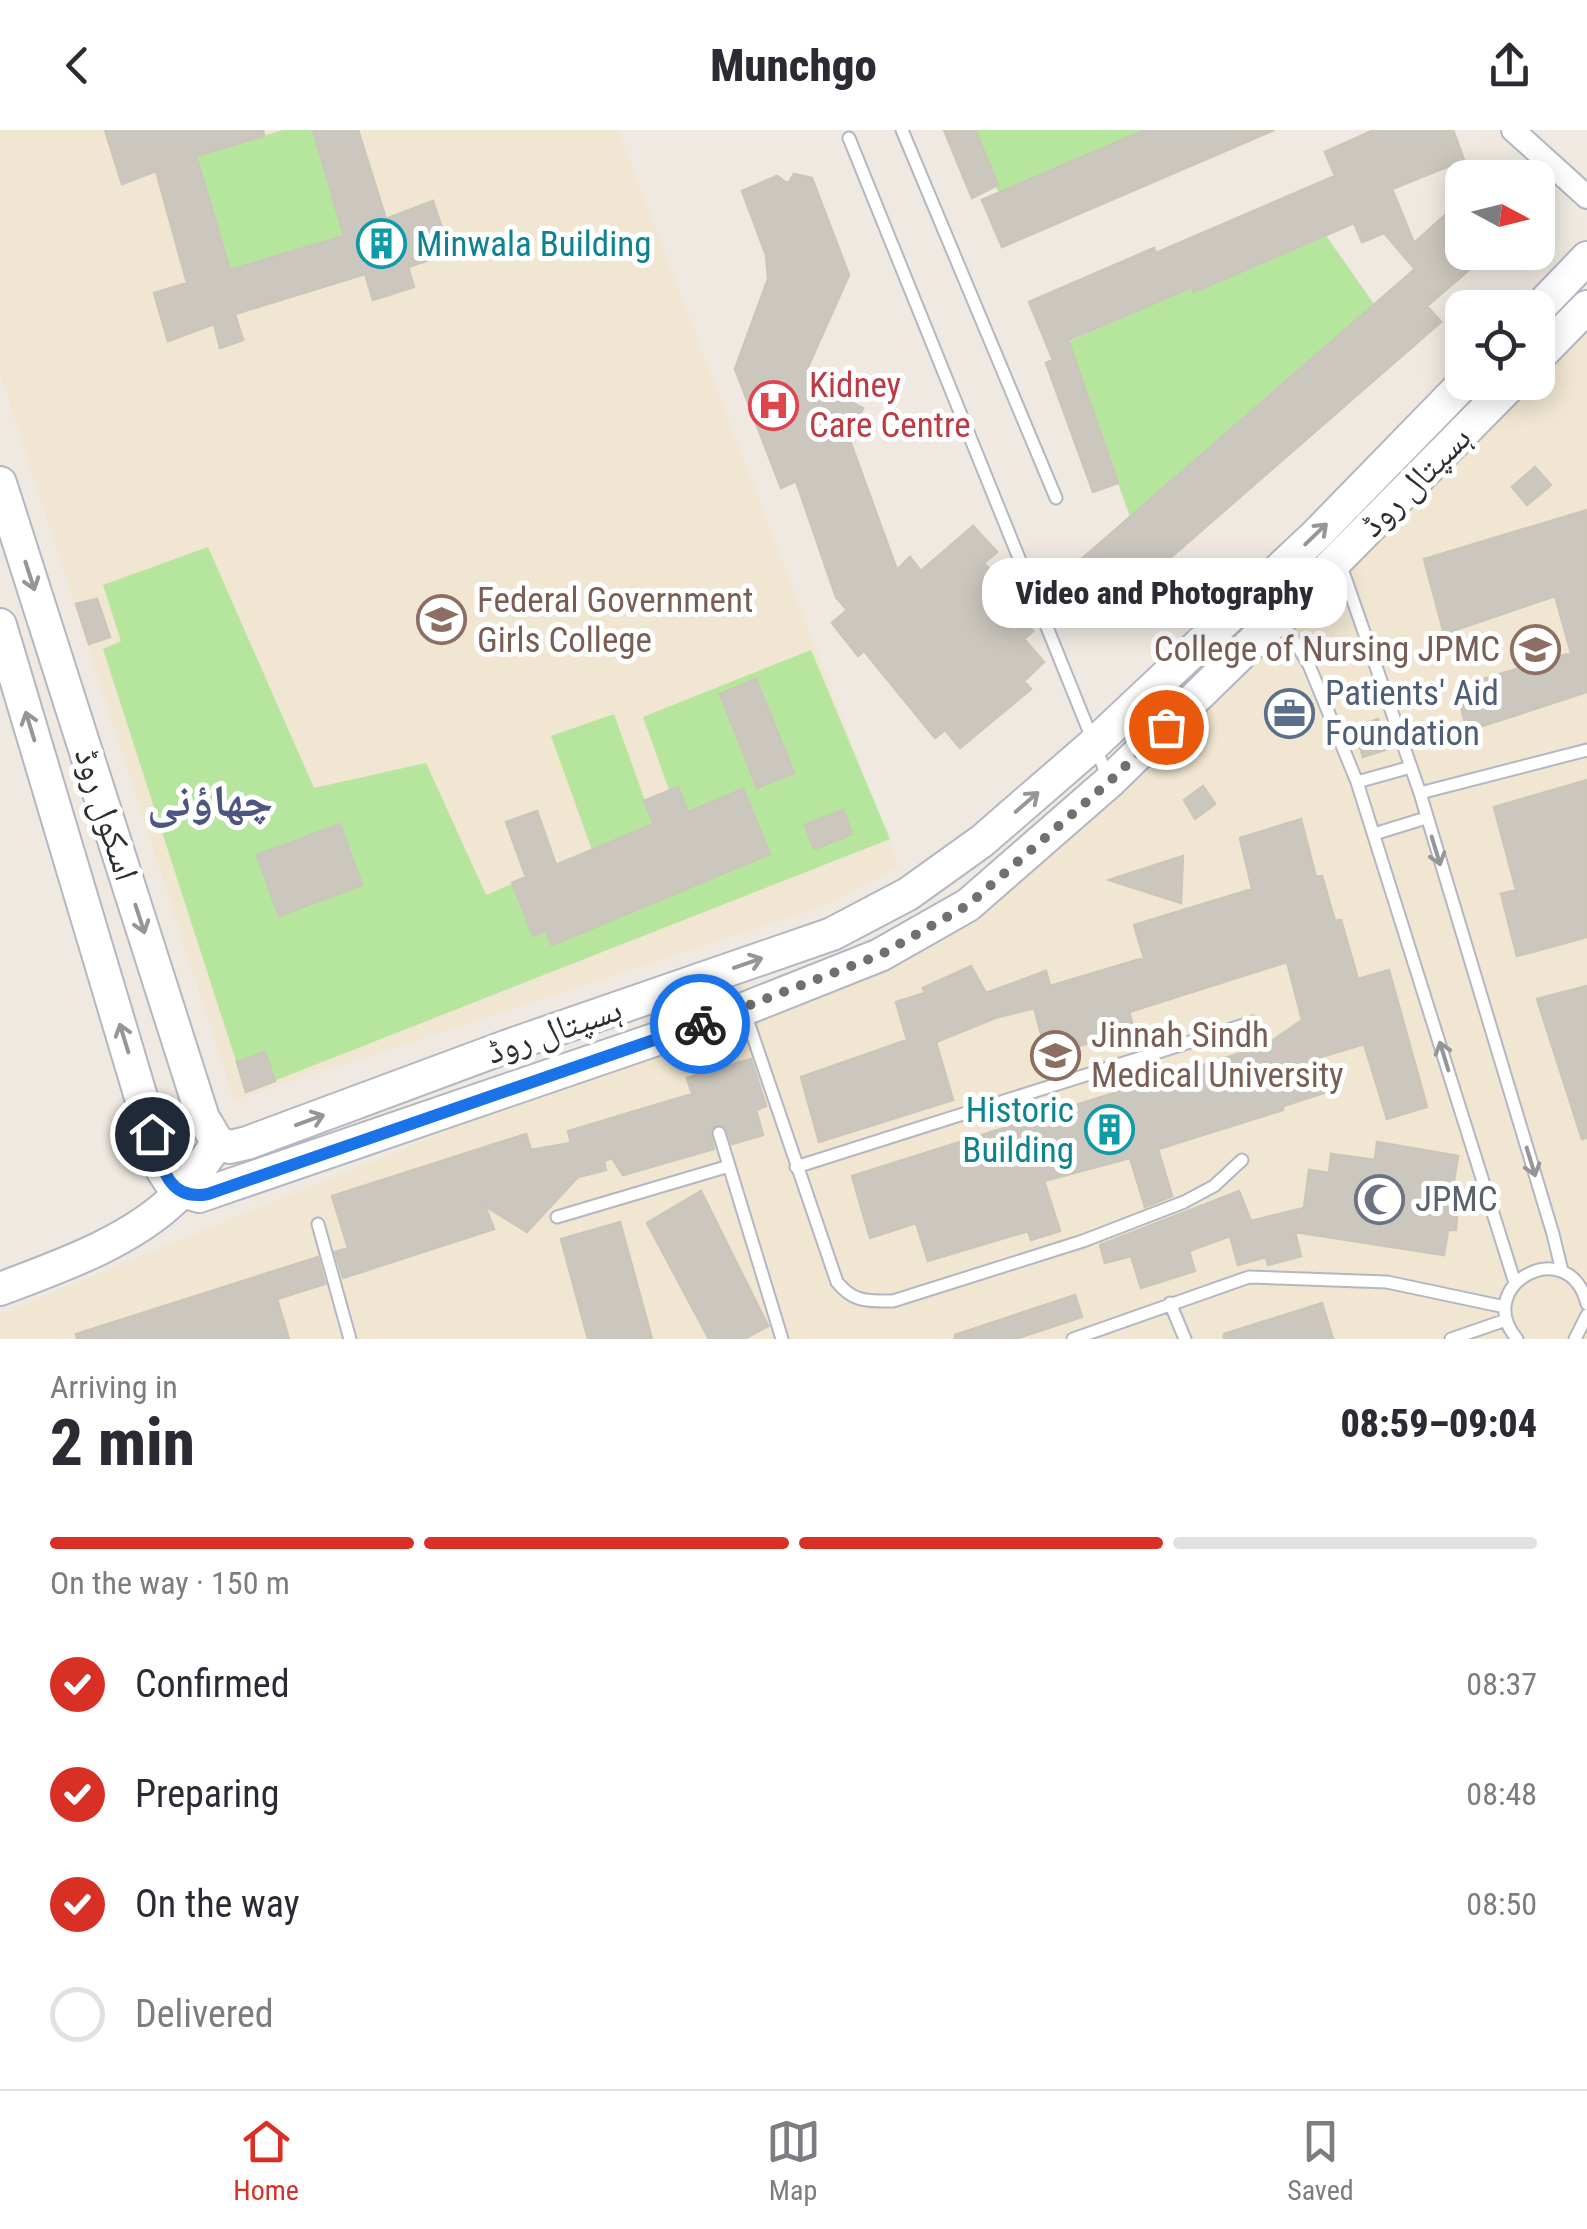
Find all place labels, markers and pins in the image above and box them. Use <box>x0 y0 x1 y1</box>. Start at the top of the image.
building icon: Minwala Building <box>355 218 407 270</box>
place label: Minwala Building <box>416 224 651 265</box>
place label: Kidney Care Centre <box>809 365 971 446</box>
hospital icon: Kidney Care Centre <box>748 379 800 431</box>
callout: Video and Photography <box>984 557 1348 627</box>
place label: Federal Government Girls College <box>477 580 753 661</box>
school or university icon: Federal Government Girls College <box>416 594 468 646</box>
school or university icon: College of Nursing JPMC <box>1509 623 1561 675</box>
place label: College of Nursing JPMC <box>1154 629 1500 670</box>
place label: Patients' Aid Foundation <box>1325 673 1499 754</box>
pin <box>1124 685 1209 770</box>
office icon: Patients' Aid Foundation <box>1264 687 1316 739</box>
place label: Jinnah Sindh Medical University <box>1091 1015 1344 1096</box>
school or university icon: Jinnah Sindh Medical University <box>1030 1029 1082 1081</box>
place label: Historic Building <box>962 1090 1074 1171</box>
pin <box>110 1092 195 1177</box>
building icon: Historic Building <box>1083 1104 1135 1156</box>
mosque icon: JPMC <box>1354 1173 1406 1225</box>
place label: JPMC <box>1415 1179 1498 1220</box>

